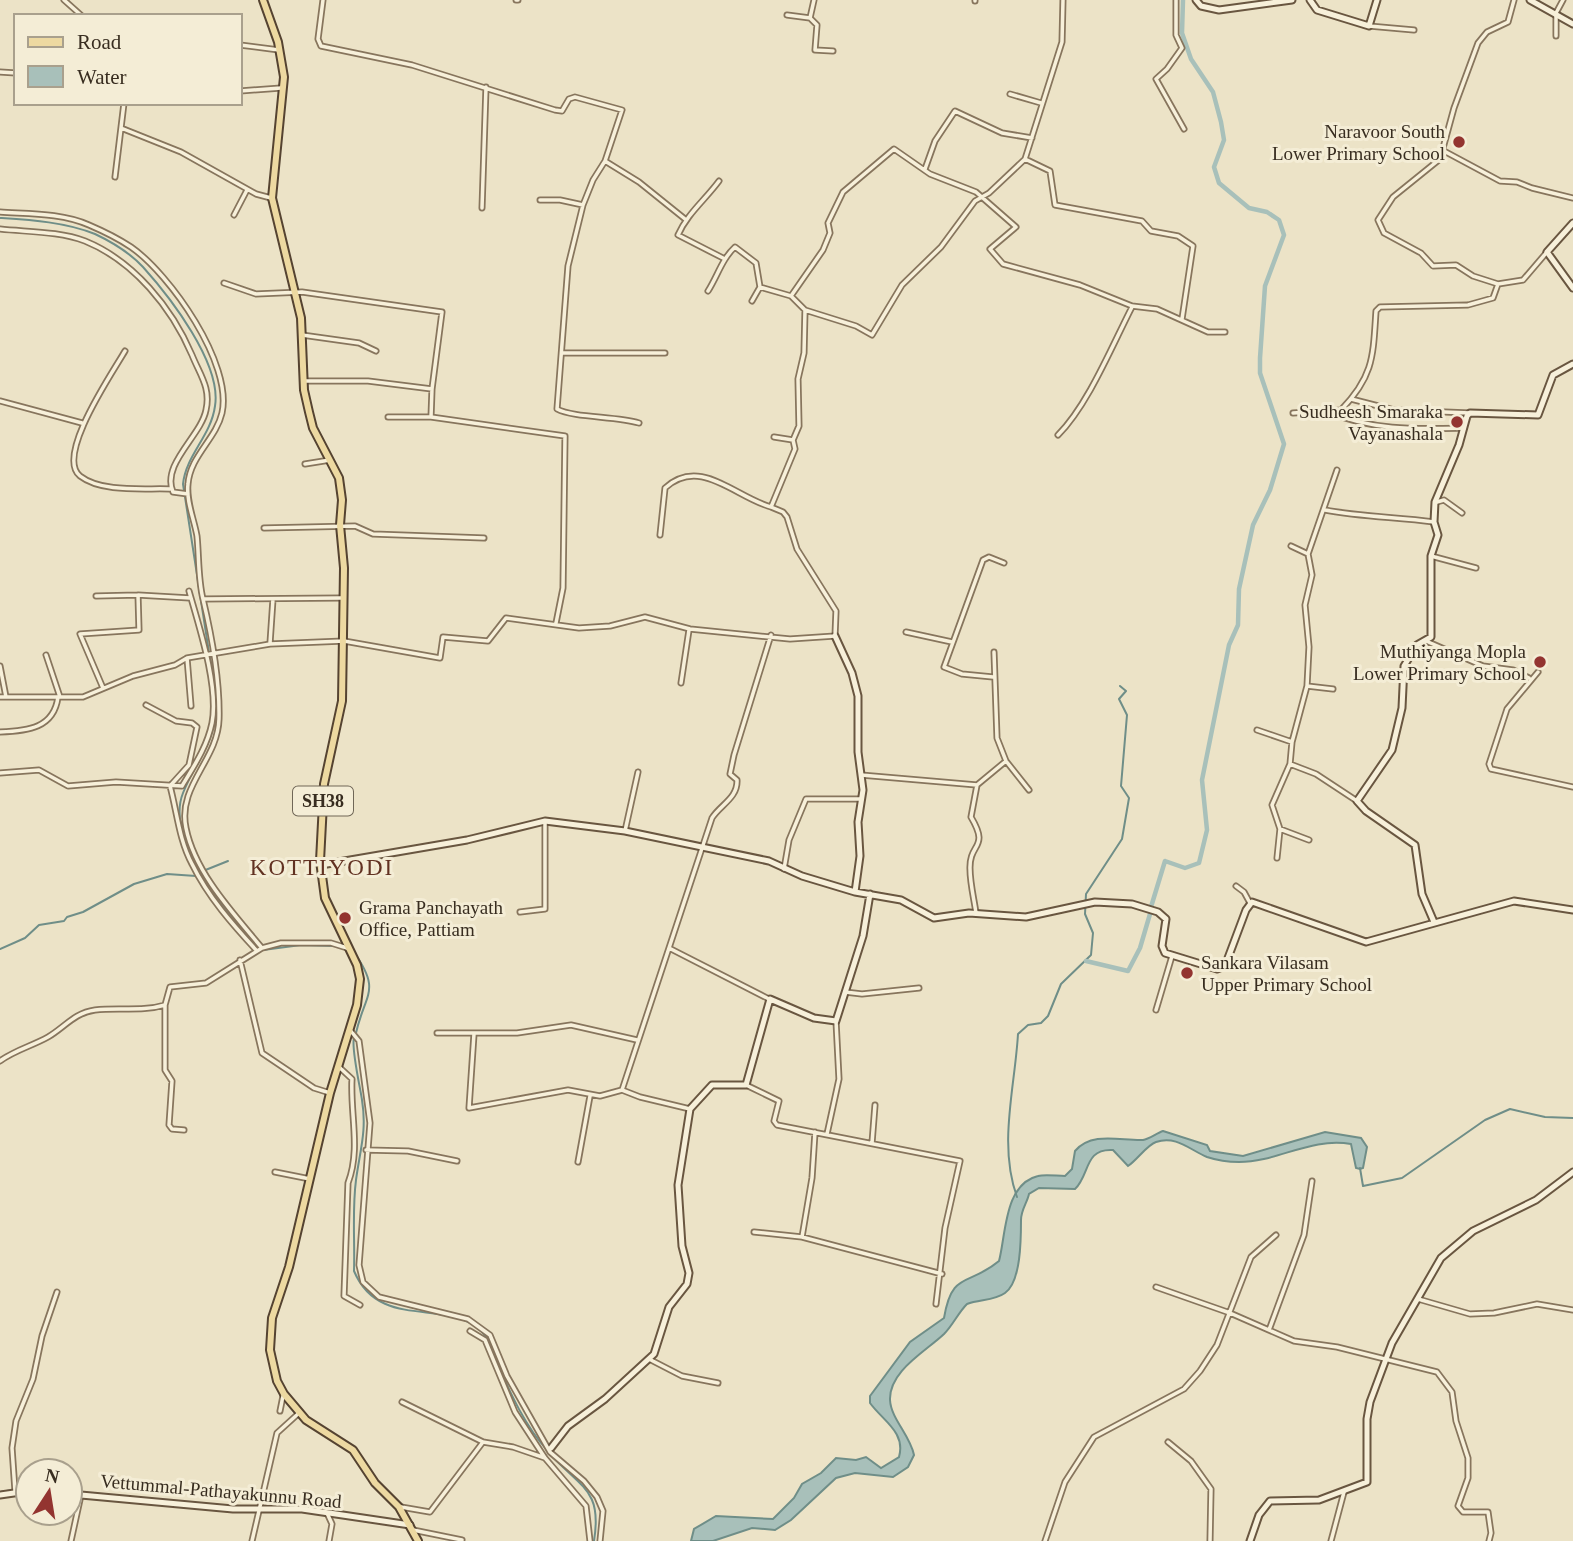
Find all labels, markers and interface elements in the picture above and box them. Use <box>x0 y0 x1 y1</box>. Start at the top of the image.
legend <box>14 14 242 105</box>
text: Road <box>77 30 122 54</box>
text: Water <box>77 65 127 89</box>
place label: Naravoor South Lower Primary School <box>1272 121 1445 164</box>
marker: Naravoor South Lower Primary School <box>1451 134 1467 150</box>
place label: Sudheesh Smaraka Vayanashala <box>1299 401 1444 444</box>
marker: Sudheesh Smaraka Vayanashala <box>1449 414 1465 430</box>
place label: Muthiyanga Mopla Lower Primary School <box>1353 641 1527 684</box>
marker: Muthiyanga Mopla Lower Primary School <box>1532 654 1548 670</box>
road number: SH38 <box>293 786 353 816</box>
district label: KOTTIYODI <box>250 855 394 880</box>
place label: Grama Panchayath Office, Pattiam <box>359 897 504 940</box>
marker: Grama Panchayath Office, Pattiam <box>337 910 353 926</box>
place label: Sankara Vilasam Upper Primary School <box>1201 952 1372 995</box>
marker: Sankara Vilasam Upper Primary School <box>1179 965 1195 981</box>
north arrow <box>14 1457 84 1527</box>
text: N <box>44 1464 62 1488</box>
street label: Vettummal-Pathayakunnu Road <box>99 1470 343 1512</box>

